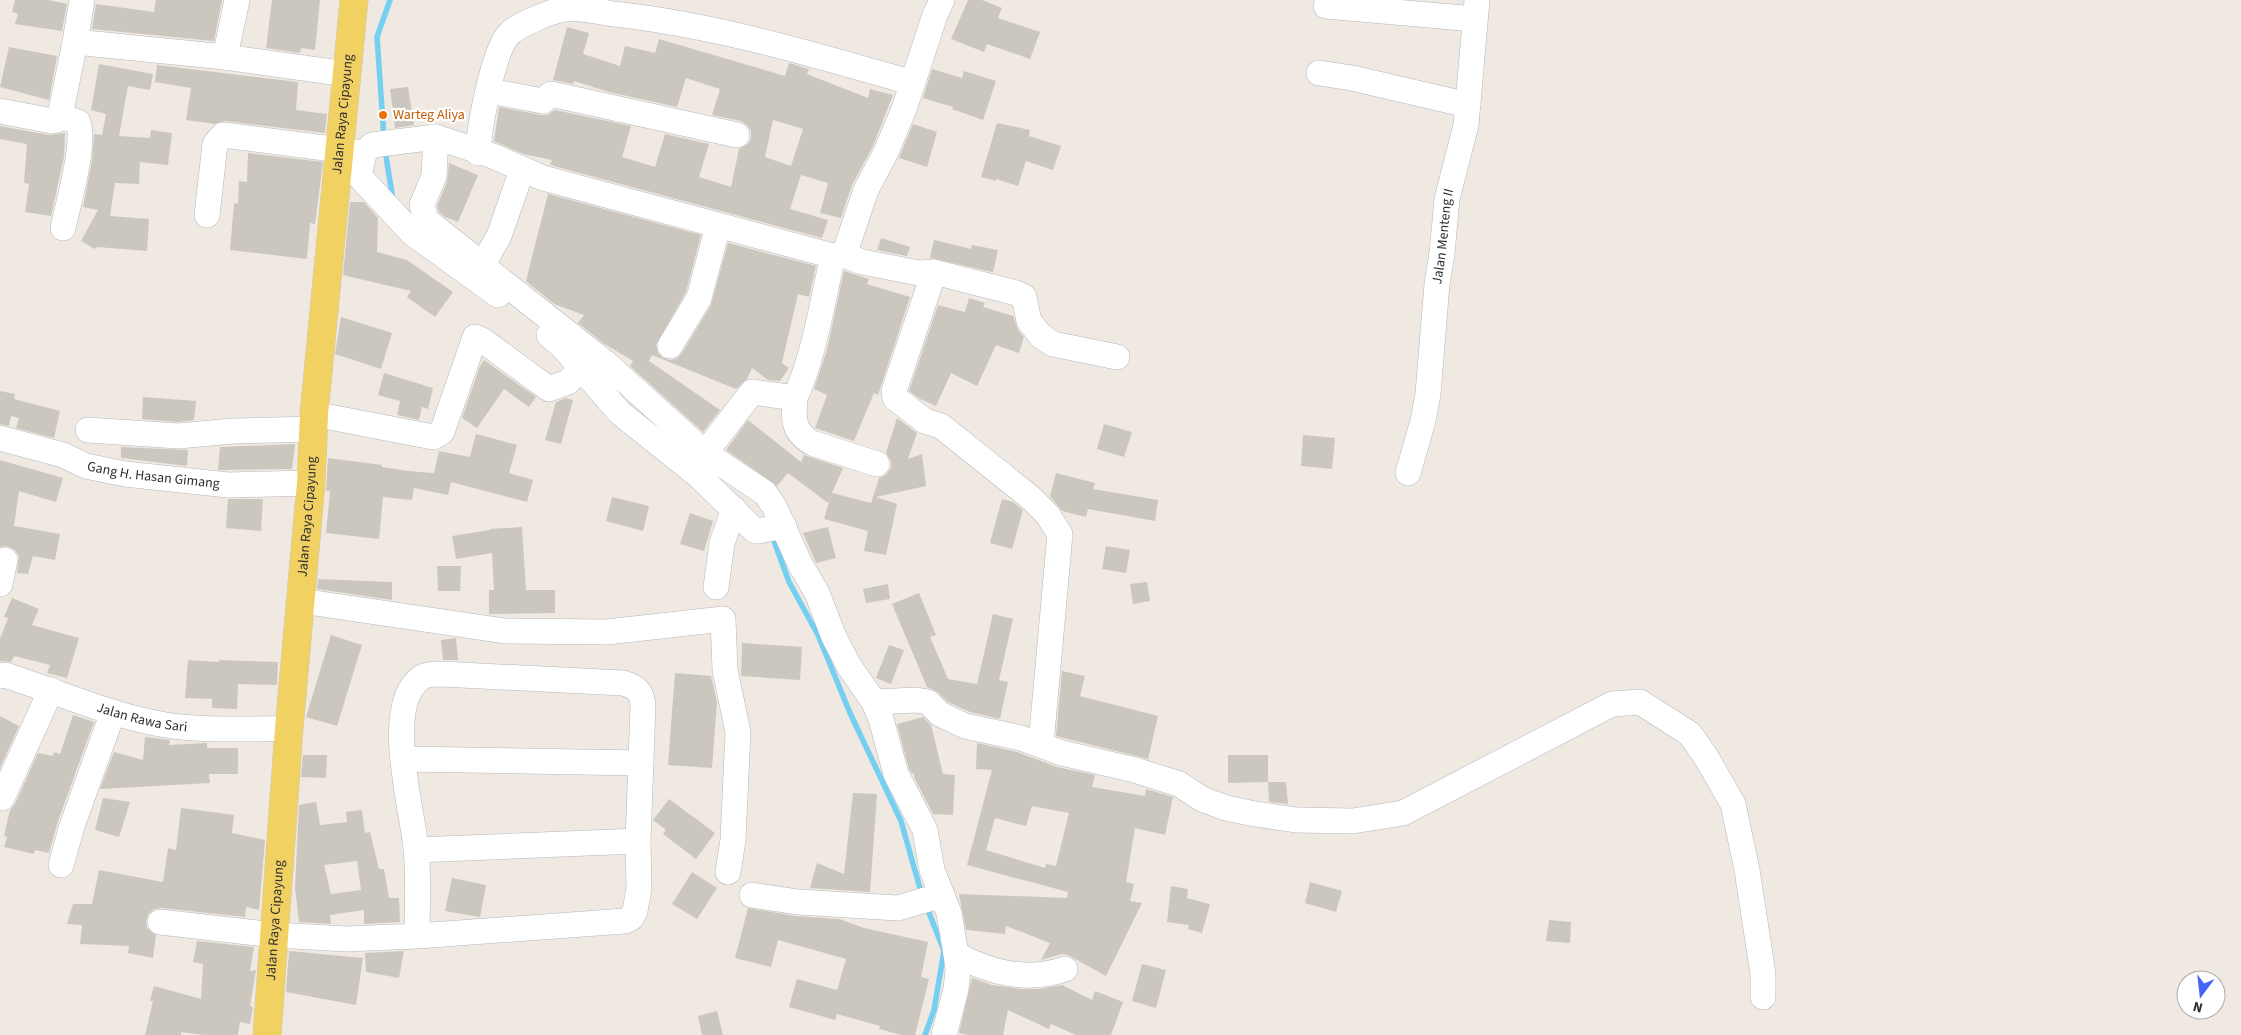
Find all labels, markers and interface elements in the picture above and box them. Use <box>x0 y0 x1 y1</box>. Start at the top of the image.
street label: Jalan Raya Cipayung <box>327 53 359 175</box>
place label: Warteg Aliya <box>393 105 465 125</box>
marker: Warteg Aliya <box>377 109 389 121</box>
street label: Jalan Menteng II <box>1427 186 1459 286</box>
street label: Gang H. Hasan Gimang <box>85 456 221 494</box>
street label: Jalan Raya Cipayung <box>293 456 322 578</box>
street label: Jalan Rawa Sari <box>94 698 188 738</box>
street label: Jalan Raya Cipayung <box>261 859 290 981</box>
north arrow <box>2176 970 2226 1020</box>
text: N <box>2191 996 2205 1017</box>

